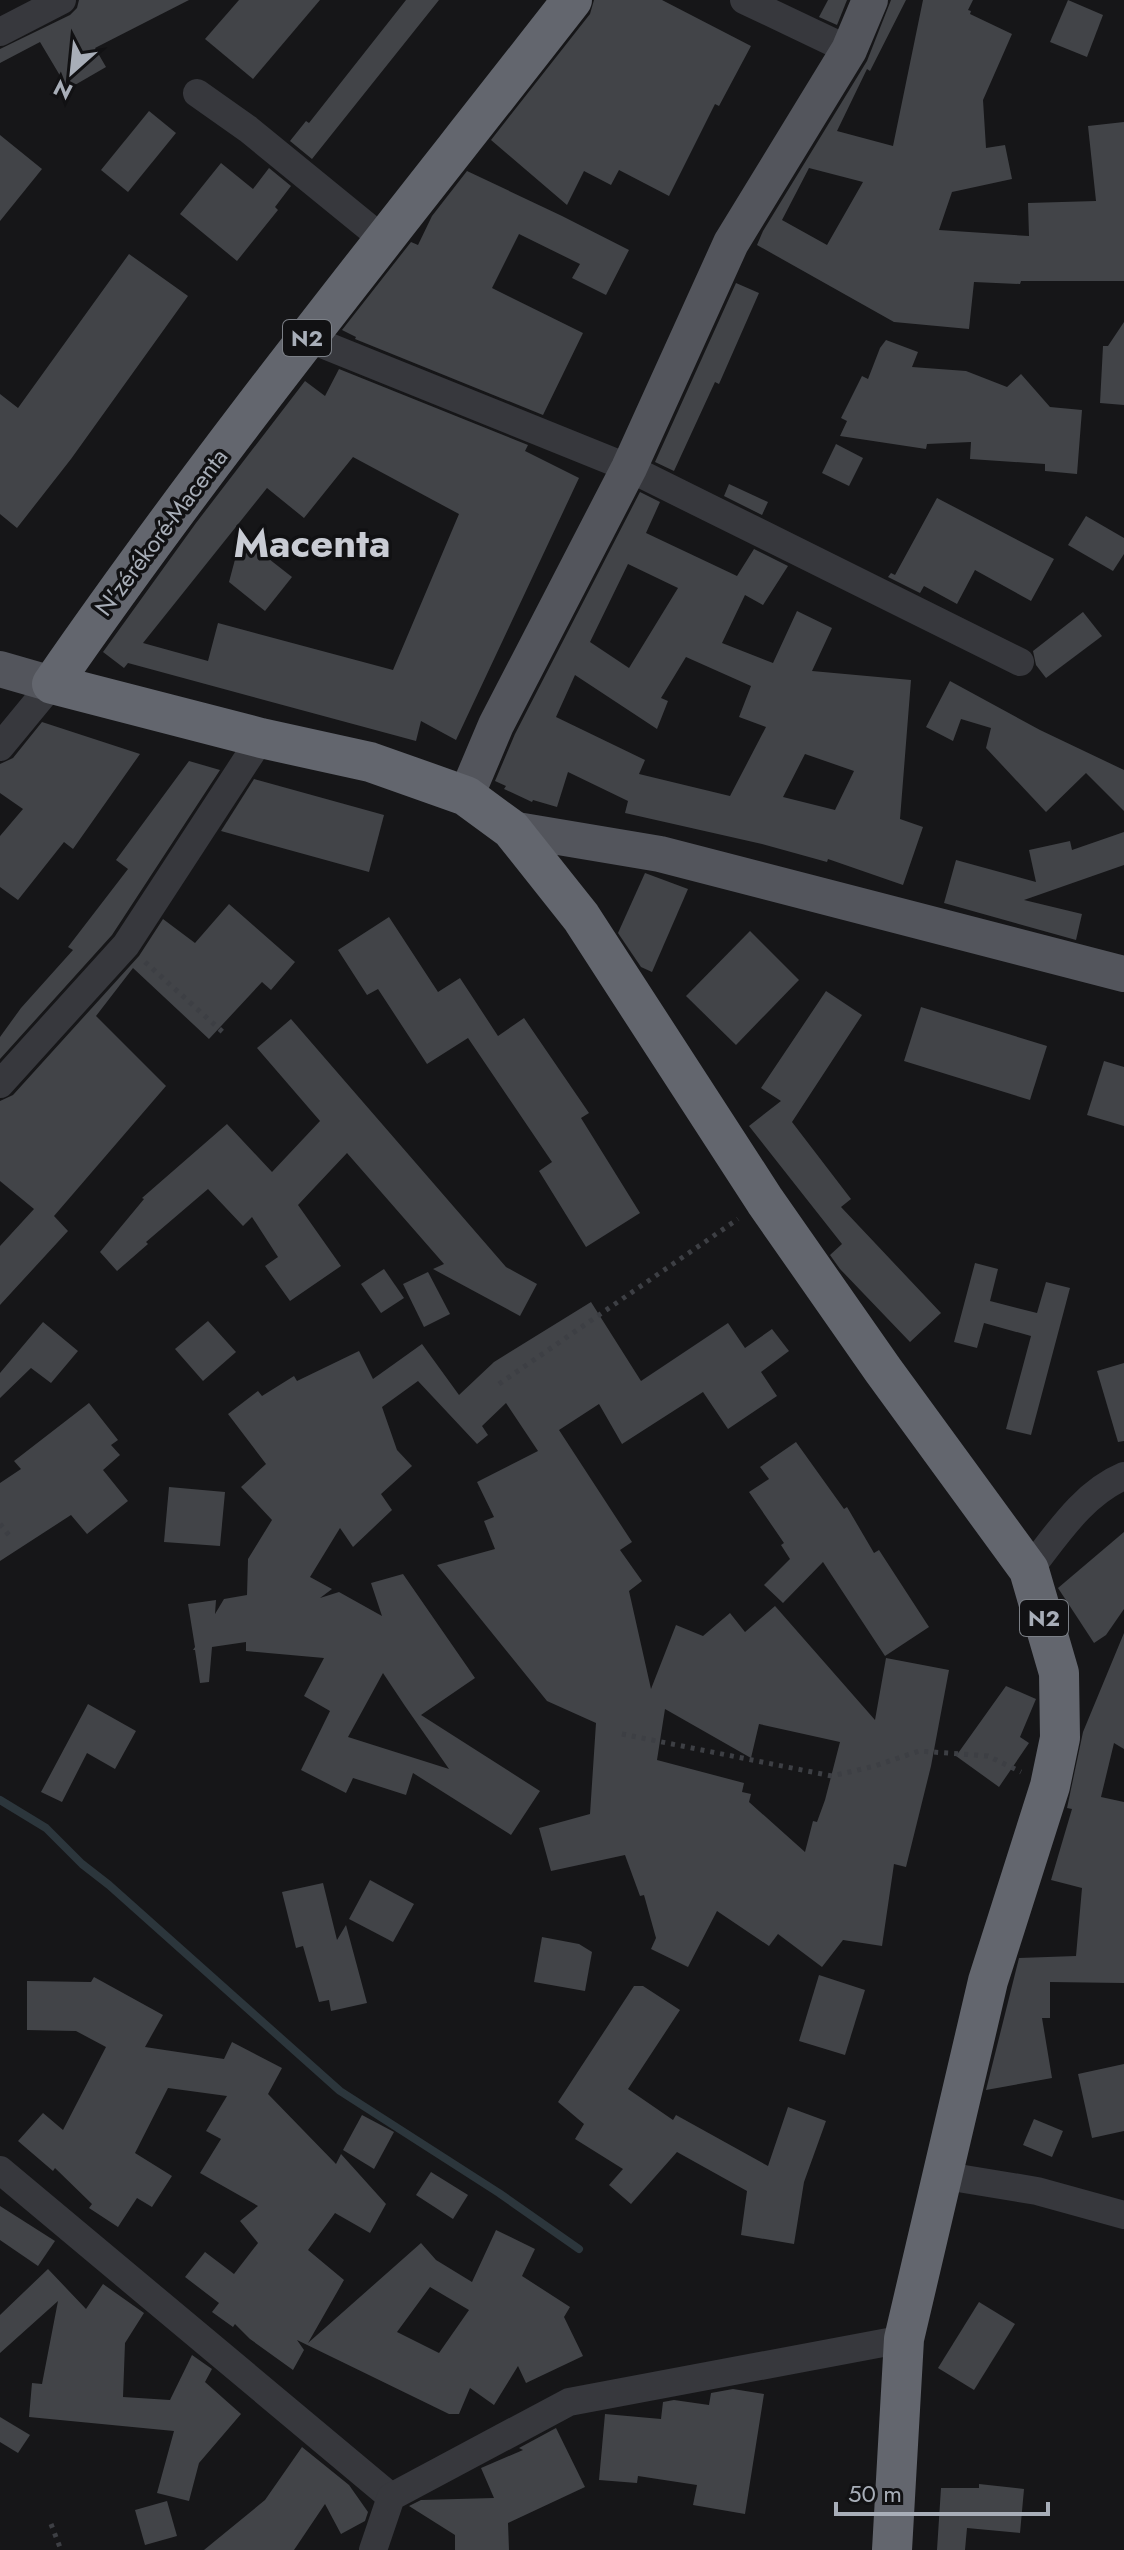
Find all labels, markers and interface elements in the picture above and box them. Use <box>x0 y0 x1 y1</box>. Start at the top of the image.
north arrow <box>32 32 112 112</box>
text: N <box>48 72 78 108</box>
road number: N2 <box>283 320 331 356</box>
street label: N'zérékoré-Macenta <box>86 441 236 623</box>
district label: Macenta <box>233 514 391 572</box>
road number: N2 <box>1020 1600 1068 1636</box>
scale bar <box>836 2466 1048 2516</box>
text: 50 m <box>848 2476 902 2511</box>

